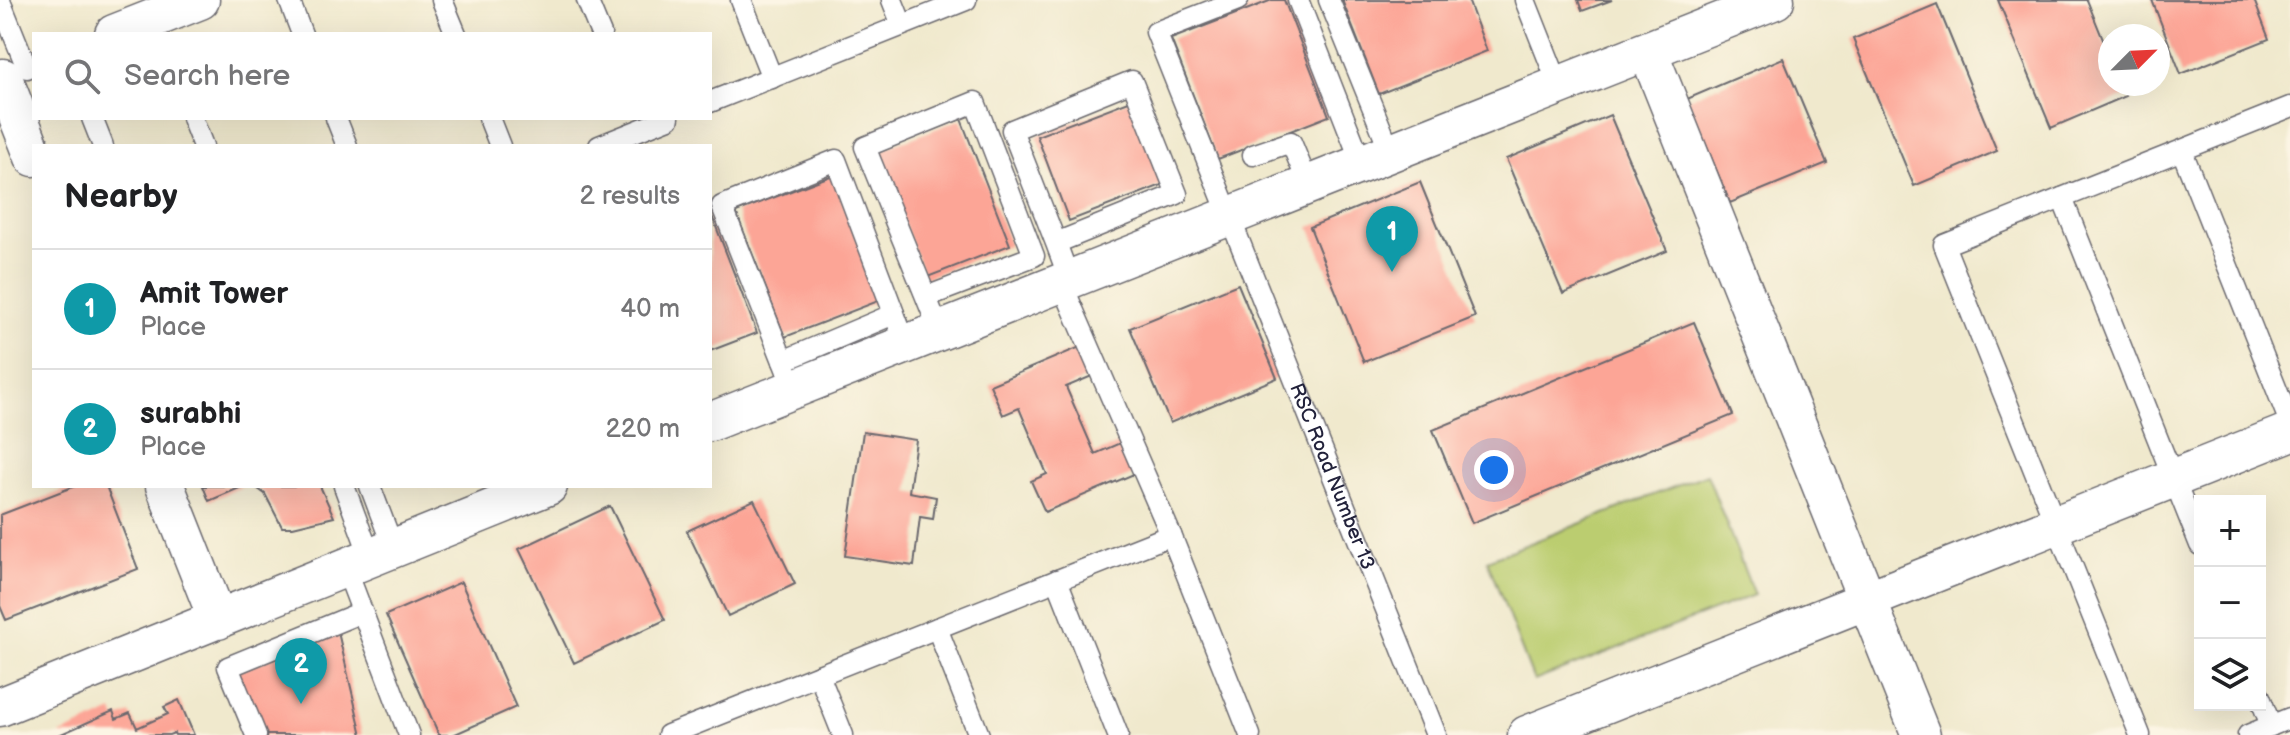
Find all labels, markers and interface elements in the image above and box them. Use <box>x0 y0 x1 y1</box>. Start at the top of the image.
north arrow <box>2098 24 2170 96</box>
search box <box>32 32 712 120</box>
icon: search <box>60 54 104 98</box>
text: Search here <box>124 58 290 94</box>
text: Nearby <box>64 176 178 217</box>
text: 2 results <box>580 181 680 212</box>
pin: 1 <box>1366 206 1418 272</box>
text: Amit Tower <box>140 276 288 312</box>
text: 1 <box>85 294 95 325</box>
text: 40 m <box>620 294 680 325</box>
text: Place <box>140 312 206 343</box>
street label: RSC Road Number 13 <box>1284 380 1380 573</box>
text: surabhi <box>140 396 241 432</box>
text: 2 <box>82 414 98 445</box>
text: 220 m <box>606 414 680 445</box>
text: Place <box>140 432 206 463</box>
your location <box>1474 450 1514 490</box>
map controls <box>2194 495 2266 711</box>
button: + <box>2194 495 2266 567</box>
button: − <box>2194 567 2266 639</box>
pin: 2 <box>275 638 327 704</box>
button: layers <box>2194 639 2266 711</box>

